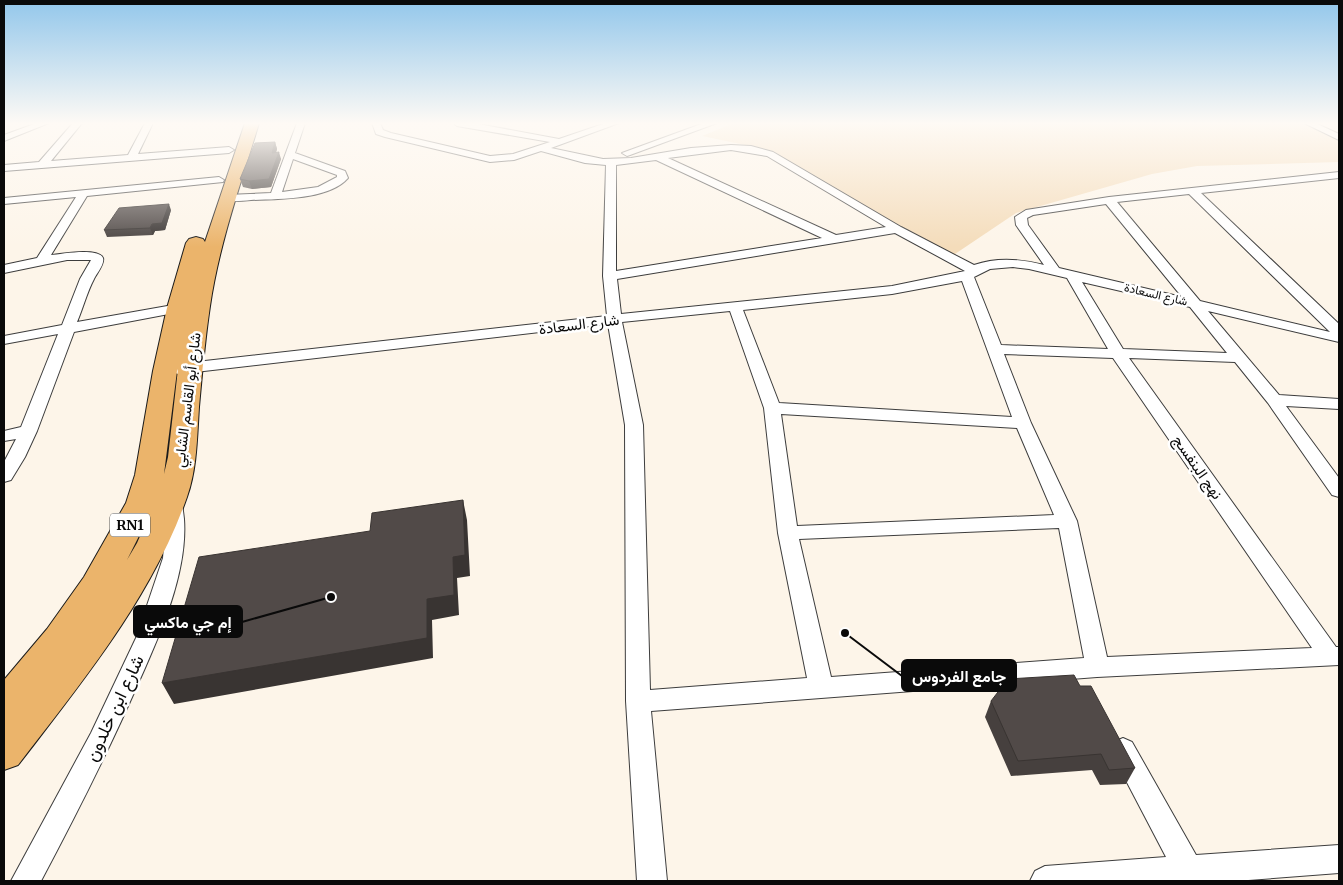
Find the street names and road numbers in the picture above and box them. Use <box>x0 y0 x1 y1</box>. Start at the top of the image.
street label: شارع السعادة <box>1122 279 1189 311</box>
street label: شارع السعادة <box>538 310 621 340</box>
street label: شارع أبو القاسم الشابي <box>169 331 209 469</box>
street label: نهج البنفسج <box>1167 431 1227 504</box>
road number: RN1 <box>110 514 150 536</box>
street label: شارع ابن خلدون <box>79 651 150 765</box>

